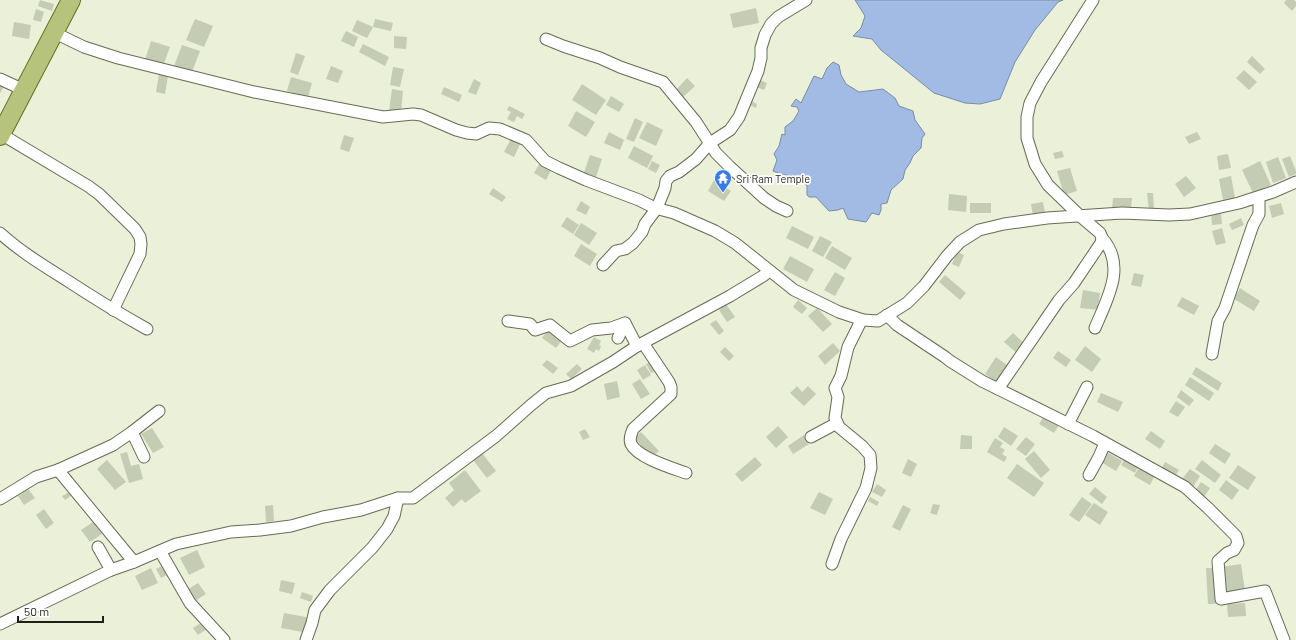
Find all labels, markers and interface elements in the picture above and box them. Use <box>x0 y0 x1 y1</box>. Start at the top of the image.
temple icon: Sri Ram Temple <box>713 168 733 193</box>
place label: Sri Ram Temple <box>736 172 810 185</box>
scale bar <box>18 598 103 624</box>
text: 50 m <box>24 604 49 618</box>

